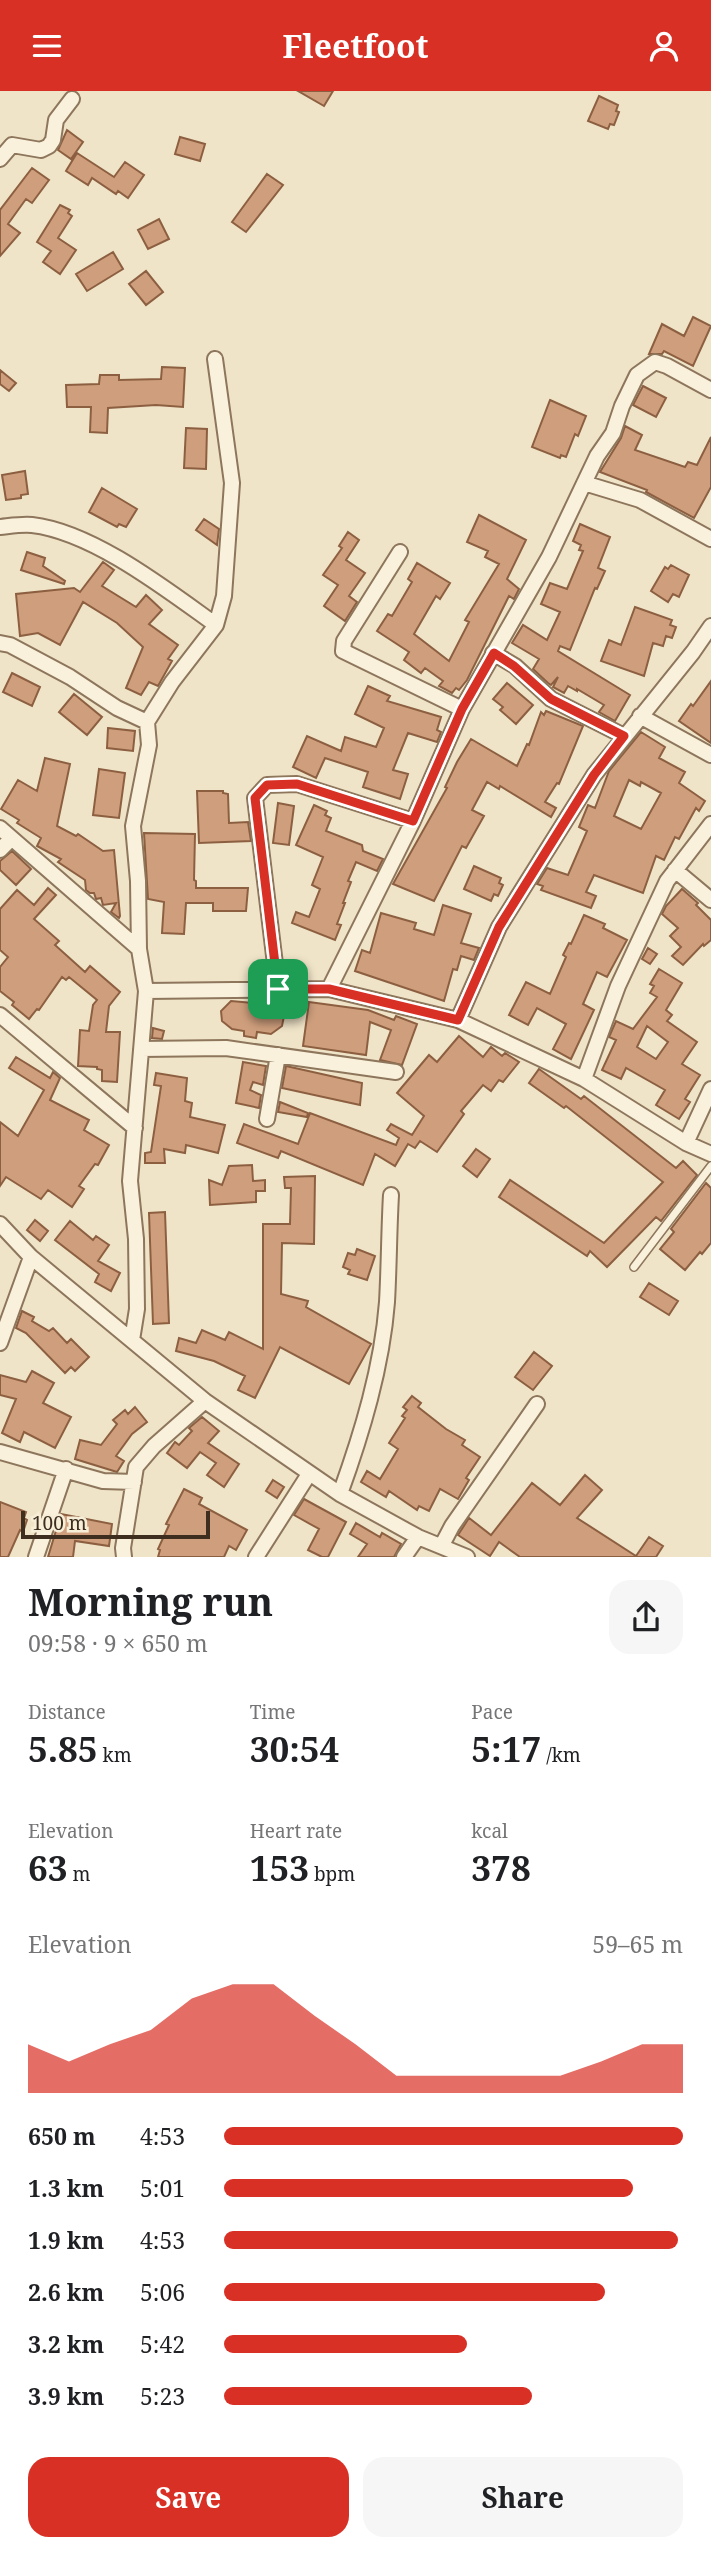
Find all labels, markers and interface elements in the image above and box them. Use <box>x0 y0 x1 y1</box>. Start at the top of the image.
text: Fleetfoot <box>283 24 428 67</box>
icon: menu <box>28 27 66 65</box>
icon: person <box>645 27 683 65</box>
pin <box>248 959 308 1019</box>
icon: arrive <box>259 970 297 1008</box>
scale bar <box>21 1508 210 1540</box>
text: 100 m <box>32 1510 87 1536</box>
text: Morning run <box>28 1575 273 1627</box>
button: share <box>609 1580 683 1654</box>
text: 09:58 · 9 × 650 m <box>28 1627 208 1659</box>
text: Distance <box>28 1699 106 1725</box>
text: Time <box>250 1699 296 1725</box>
text: Pace <box>471 1699 513 1725</box>
text: 5.85 <box>28 1725 98 1772</box>
text: 30:54 <box>250 1725 339 1772</box>
text: 5:17 <box>471 1725 541 1772</box>
text: km <box>98 1742 132 1768</box>
text: /km <box>541 1742 581 1768</box>
text: Elevation <box>28 1818 114 1844</box>
text: Heart rate <box>250 1818 342 1844</box>
text: kcal <box>471 1818 508 1844</box>
text: 63 <box>28 1844 68 1891</box>
text: 153 <box>250 1844 309 1891</box>
text: 378 <box>471 1844 531 1891</box>
text: m <box>68 1861 90 1887</box>
text: bpm <box>309 1861 355 1887</box>
text: Elevation <box>28 1928 132 1960</box>
text: 59–65 m <box>592 1928 683 1960</box>
text: 650 m <box>28 2120 96 2152</box>
text: 4:53 <box>140 2120 185 2152</box>
text: 1.3 km <box>28 2172 104 2204</box>
text: 5:01 <box>140 2172 185 2204</box>
text: 1.9 km <box>28 2224 104 2256</box>
text: 4:53 <box>140 2224 185 2256</box>
text: 2.6 km <box>28 2276 104 2308</box>
text: 5:06 <box>140 2276 185 2308</box>
text: 3.2 km <box>28 2328 104 2360</box>
text: 5:42 <box>140 2328 185 2360</box>
text: 3.9 km <box>28 2380 104 2412</box>
text: 5:23 <box>140 2380 185 2412</box>
button: Save <box>28 2457 349 2537</box>
button: Share <box>363 2457 683 2537</box>

